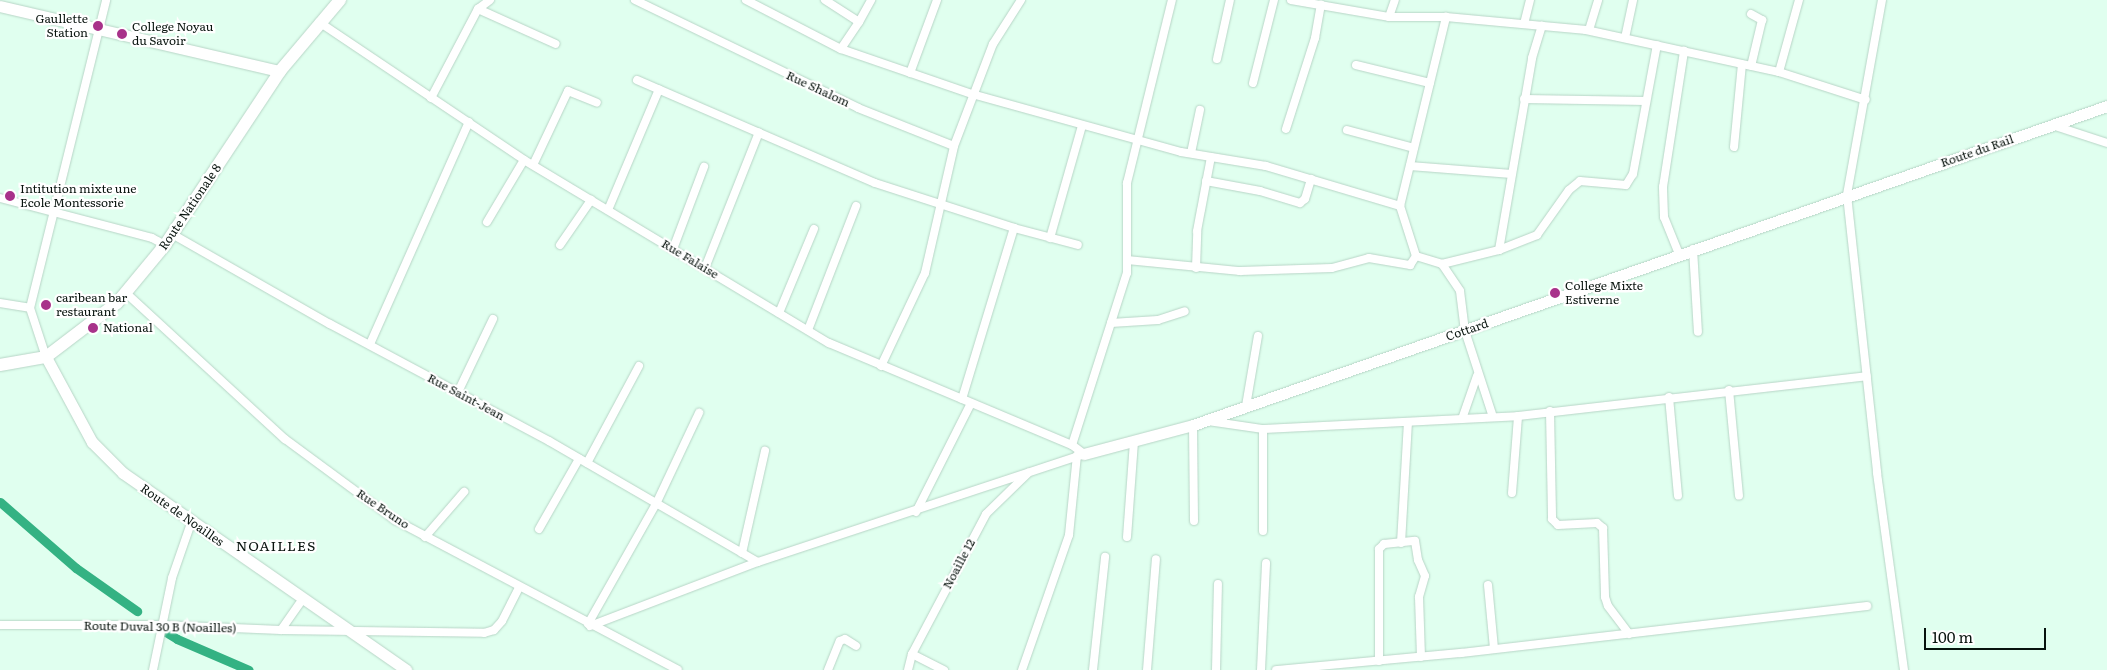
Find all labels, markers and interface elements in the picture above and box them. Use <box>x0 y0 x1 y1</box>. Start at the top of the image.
place label: Gaullette Station <box>35 12 88 40</box>
marker: Gaullette Station <box>92 20 104 32</box>
place label: College Noyau du Savoir <box>132 20 213 48</box>
marker: College Noyau du Savoir <box>116 28 128 40</box>
street label: Rue Shalom <box>784 68 852 110</box>
street label: Route du Rail <box>1939 132 2015 170</box>
street label: Route Nationale 8 <box>156 161 224 253</box>
place label: Intitution mixte une Ecole Montessorie <box>20 182 137 210</box>
marker: Intitution mixte une Ecole Montessorie <box>4 190 16 202</box>
street label: Rue Falaise <box>659 236 721 282</box>
place label: College Mixte Estiverne <box>1565 279 1643 307</box>
marker: College Mixte Estiverne <box>1549 287 1561 299</box>
place label: caribean bar restaurant <box>56 291 127 319</box>
marker: caribean bar restaurant <box>40 299 52 311</box>
street label: Cottard <box>1444 316 1490 344</box>
place label: National <box>103 321 153 335</box>
marker: National <box>87 322 99 334</box>
street label: Rue Saint-Jean <box>425 371 507 423</box>
street label: Route de Noailles <box>138 481 226 549</box>
street label: Rue Bruno <box>354 486 412 532</box>
district label: NOAILLES <box>235 537 317 553</box>
street label: Noaille 12 <box>940 537 978 591</box>
street label: Route Duval 30 B (Noailles) <box>84 618 236 636</box>
scale bar <box>1927 618 2050 650</box>
text: 100 m <box>1932 625 1973 648</box>

